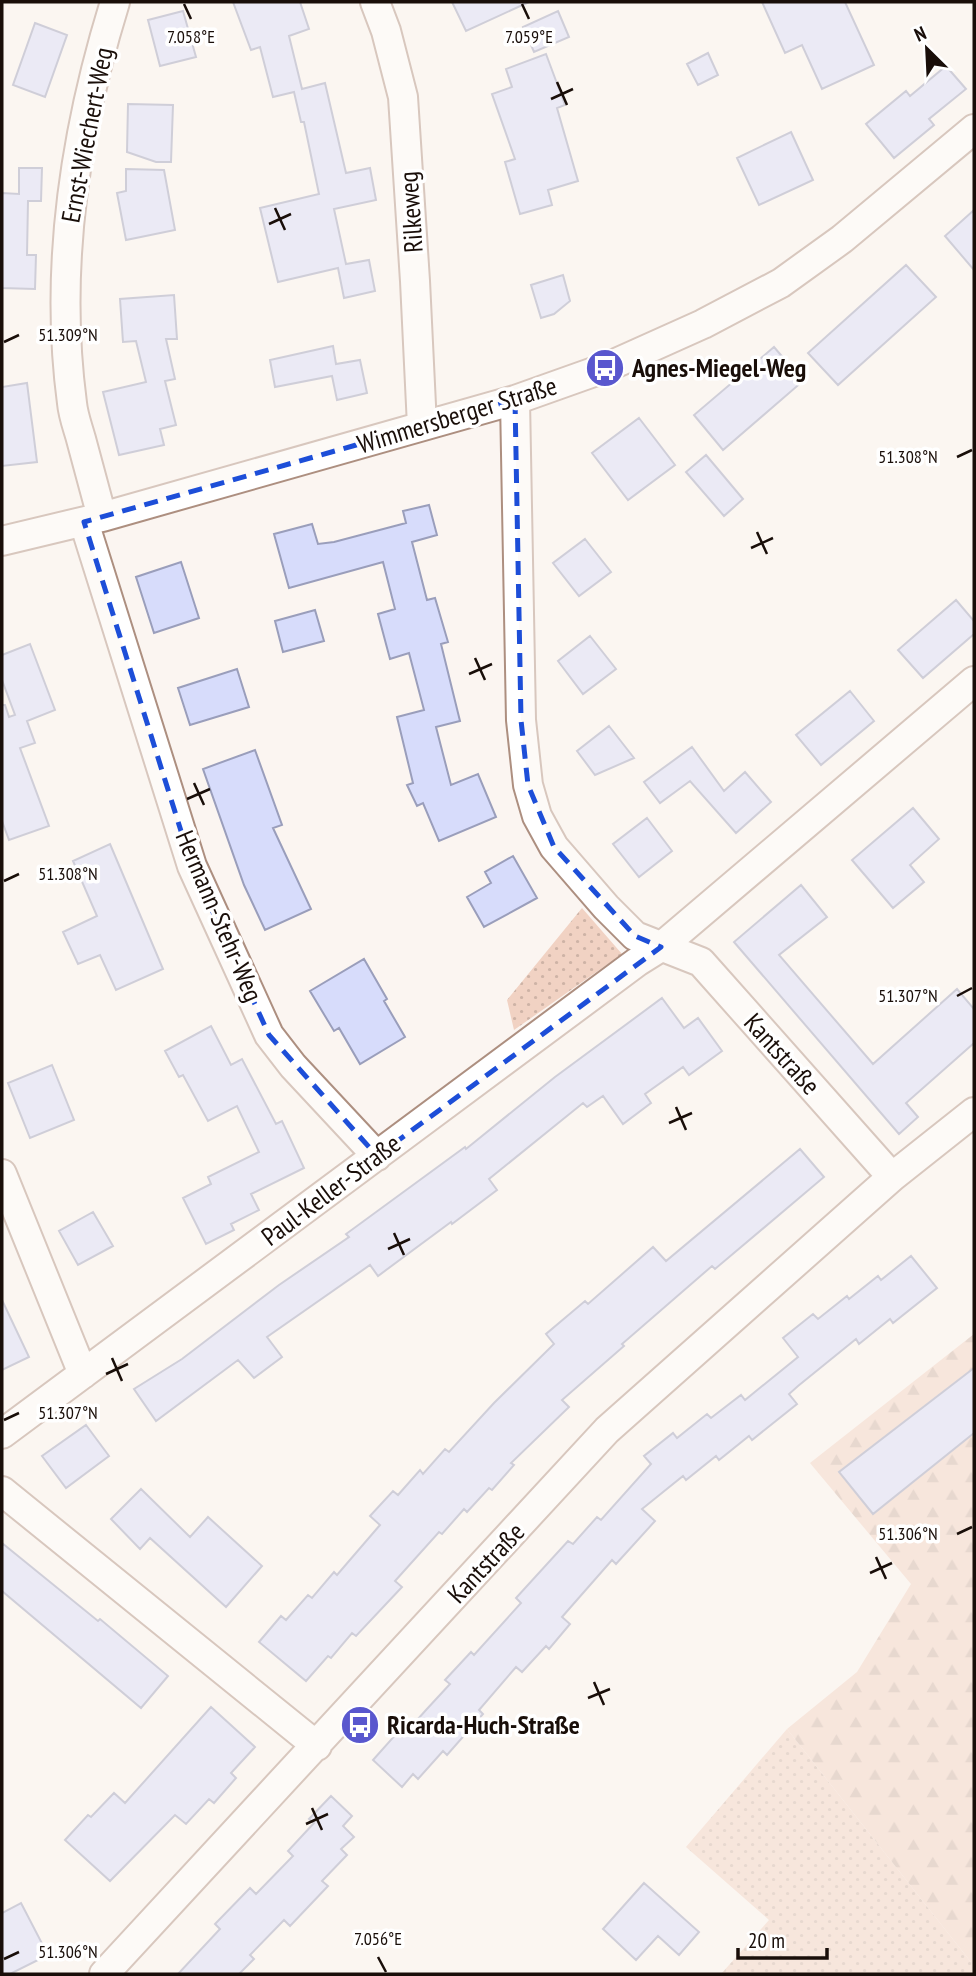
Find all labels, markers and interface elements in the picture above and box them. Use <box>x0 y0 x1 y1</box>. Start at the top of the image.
north arrow <box>892 14 962 84</box>
text: N <box>911 20 930 47</box>
text: 7.058°E <box>167 25 215 48</box>
text: 7.059°E <box>505 25 553 48</box>
street label: Ernst-Wiechert-Weg <box>53 45 120 225</box>
street label: Rilkeweg <box>391 170 430 254</box>
text: 51.309°N <box>38 323 98 346</box>
bus stop icon: Agnes-Miegel-Weg <box>584 347 626 389</box>
place label: Agnes-Miegel-Weg <box>631 351 806 384</box>
street label: Wimmersberger Straße <box>353 369 560 461</box>
text: 51.308°N <box>878 445 938 468</box>
street label: Hermann-Stehr-Weg <box>169 825 270 1006</box>
text: 51.308°N <box>38 862 98 885</box>
text: 51.307°N <box>878 984 938 1007</box>
street label: Kantstraße <box>737 1006 827 1101</box>
street label: Paul-Keller-Straße <box>255 1127 407 1253</box>
text: 51.307°N <box>38 1401 98 1424</box>
street label: Kantstraße <box>440 1516 531 1610</box>
text: 51.306°N <box>878 1522 938 1545</box>
bus stop icon: Ricarda-Huch-Straße <box>339 1704 381 1746</box>
place label: Ricarda-Huch-Straße <box>387 1708 580 1741</box>
scale bar <box>738 1916 827 1960</box>
text: 7.056°E <box>354 1927 402 1950</box>
text: 20 m <box>748 1927 785 1954</box>
text: 51.306°N <box>38 1940 98 1963</box>

